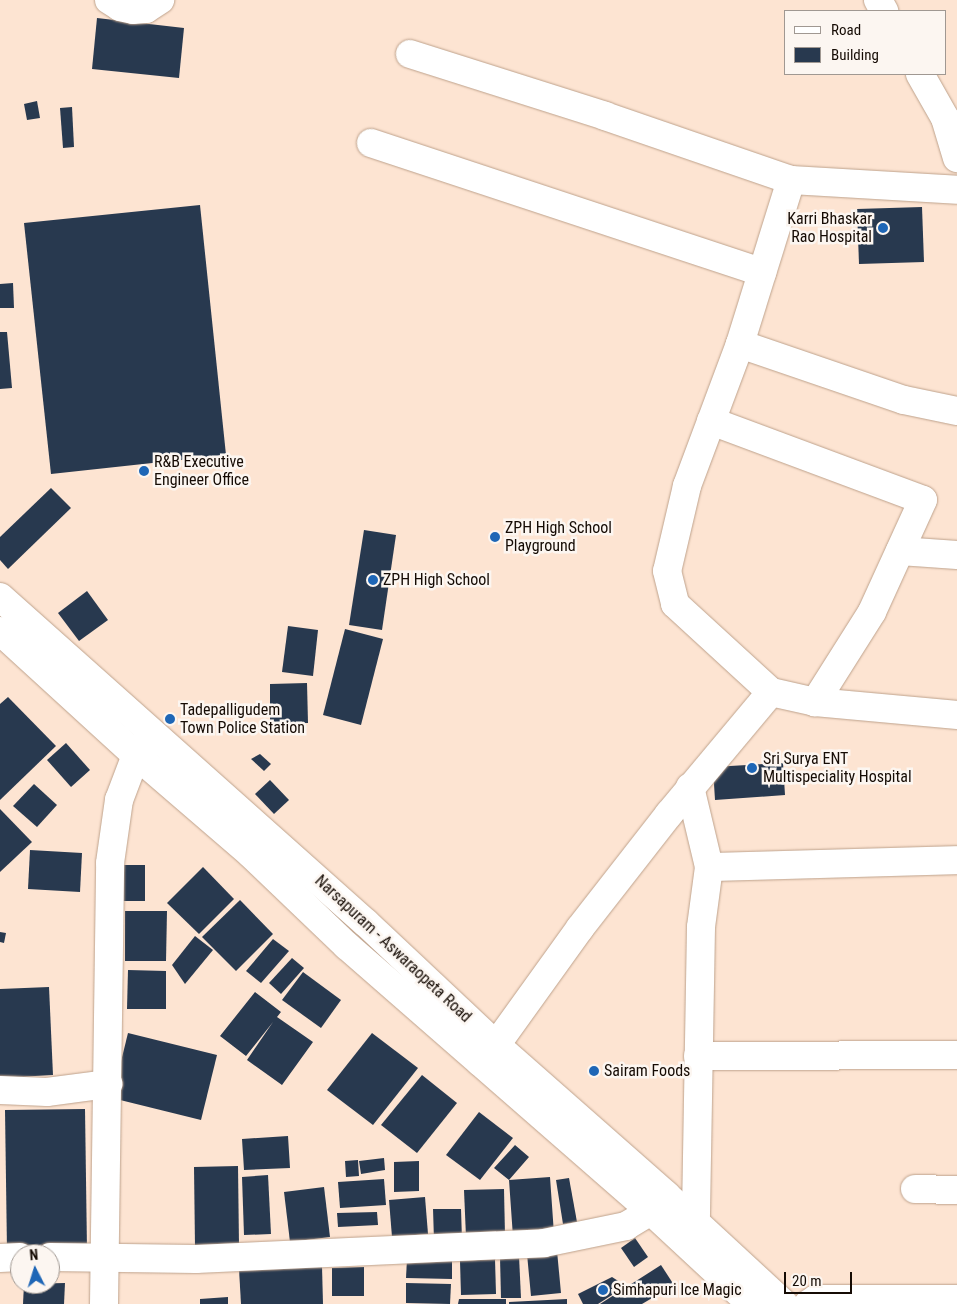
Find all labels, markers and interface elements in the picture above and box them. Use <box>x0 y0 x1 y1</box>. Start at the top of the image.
legend <box>784 10 947 75</box>
text: Road <box>831 21 861 39</box>
text: Building <box>831 46 879 64</box>
place label: Karri Bhaskar Rao Hospital <box>787 209 872 247</box>
marker: Karri Bhaskar Rao Hospital <box>876 221 890 235</box>
place label: R&B Executive Engineer Office <box>154 452 249 490</box>
marker: R&B Executive Engineer Office <box>138 465 150 477</box>
place label: ZPH High School Playground <box>505 518 612 556</box>
marker: ZPH High School Playground <box>489 531 501 543</box>
place label: ZPH High School <box>383 570 490 590</box>
marker: ZPH High School <box>367 574 379 586</box>
place label: Tadepalligudem Town Police Station <box>180 700 305 738</box>
marker: Tadepalligudem Town Police Station <box>164 713 176 725</box>
place label: Sri Surya ENT Multispeciality Hospital <box>763 749 912 787</box>
marker: Sri Surya ENT Multispeciality Hospital <box>745 761 759 775</box>
street label: Narsapuram - Aswaraopeta Road <box>311 871 475 1027</box>
place label: Sairam Foods <box>604 1061 690 1081</box>
marker: Sairam Foods <box>588 1065 600 1077</box>
north arrow <box>10 1244 60 1294</box>
text: N <box>29 1247 39 1263</box>
scale bar <box>787 1262 854 1294</box>
text: 20 m <box>792 1272 822 1290</box>
place label: Simhapuri Ice Magic <box>613 1280 742 1300</box>
marker: Simhapuri Ice Magic <box>597 1284 609 1296</box>

